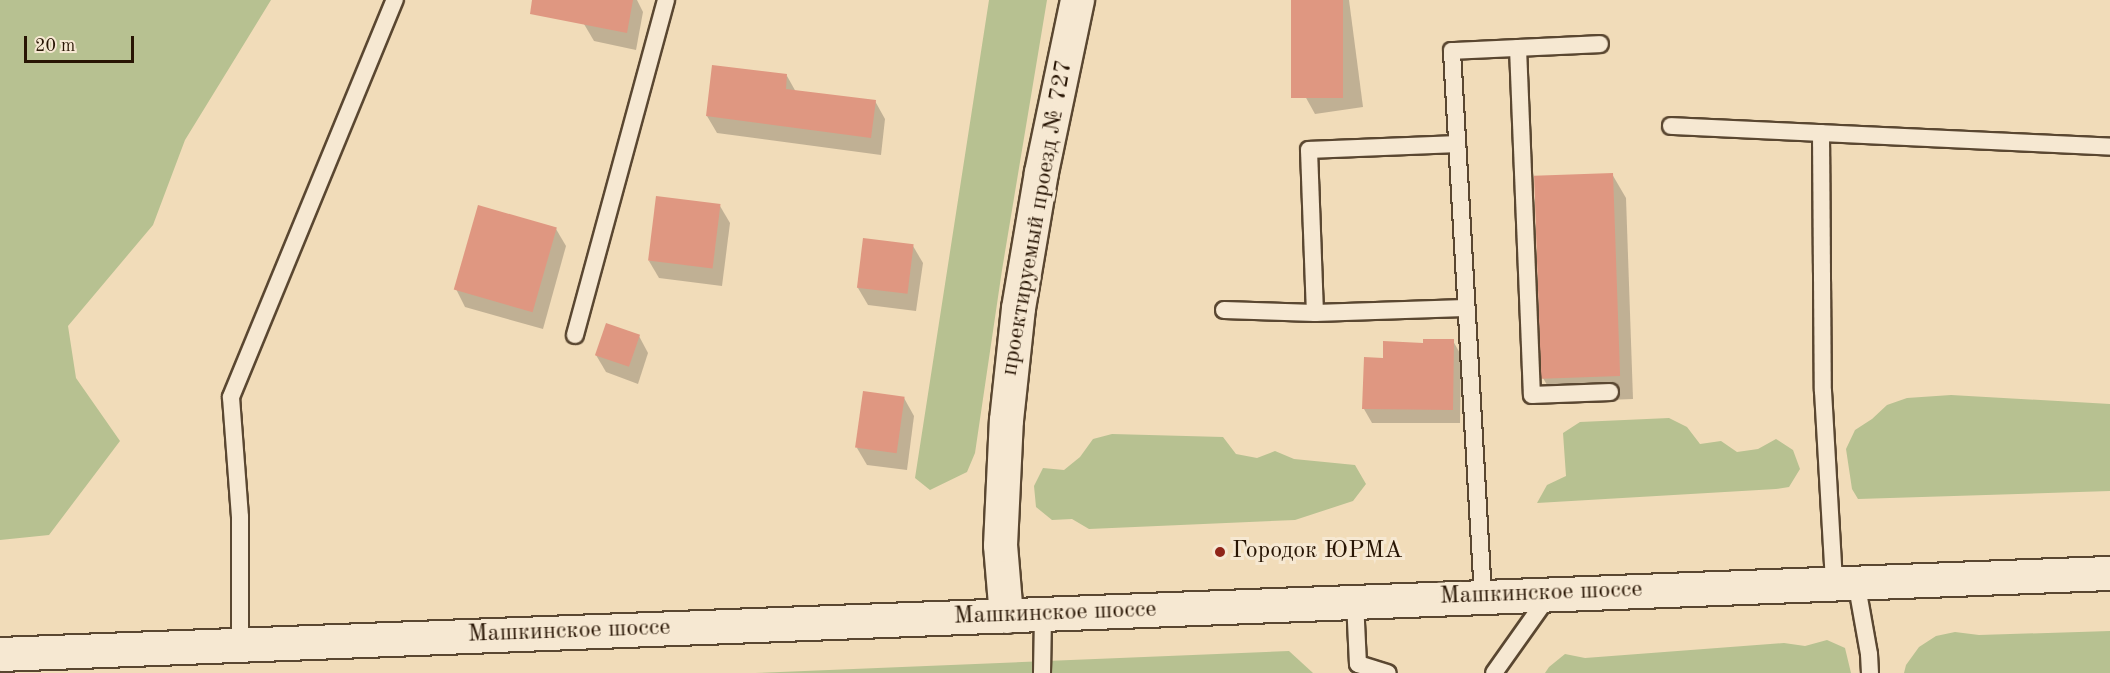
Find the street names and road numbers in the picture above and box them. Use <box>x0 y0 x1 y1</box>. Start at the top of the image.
street label: проектируемый проезд № 727 <box>996 58 1080 378</box>
street label: Машкинское шоссе <box>1439 576 1643 612</box>
street label: Машкинское шоссе <box>953 596 1157 632</box>
street label: Машкинское шоссе <box>467 614 671 650</box>

